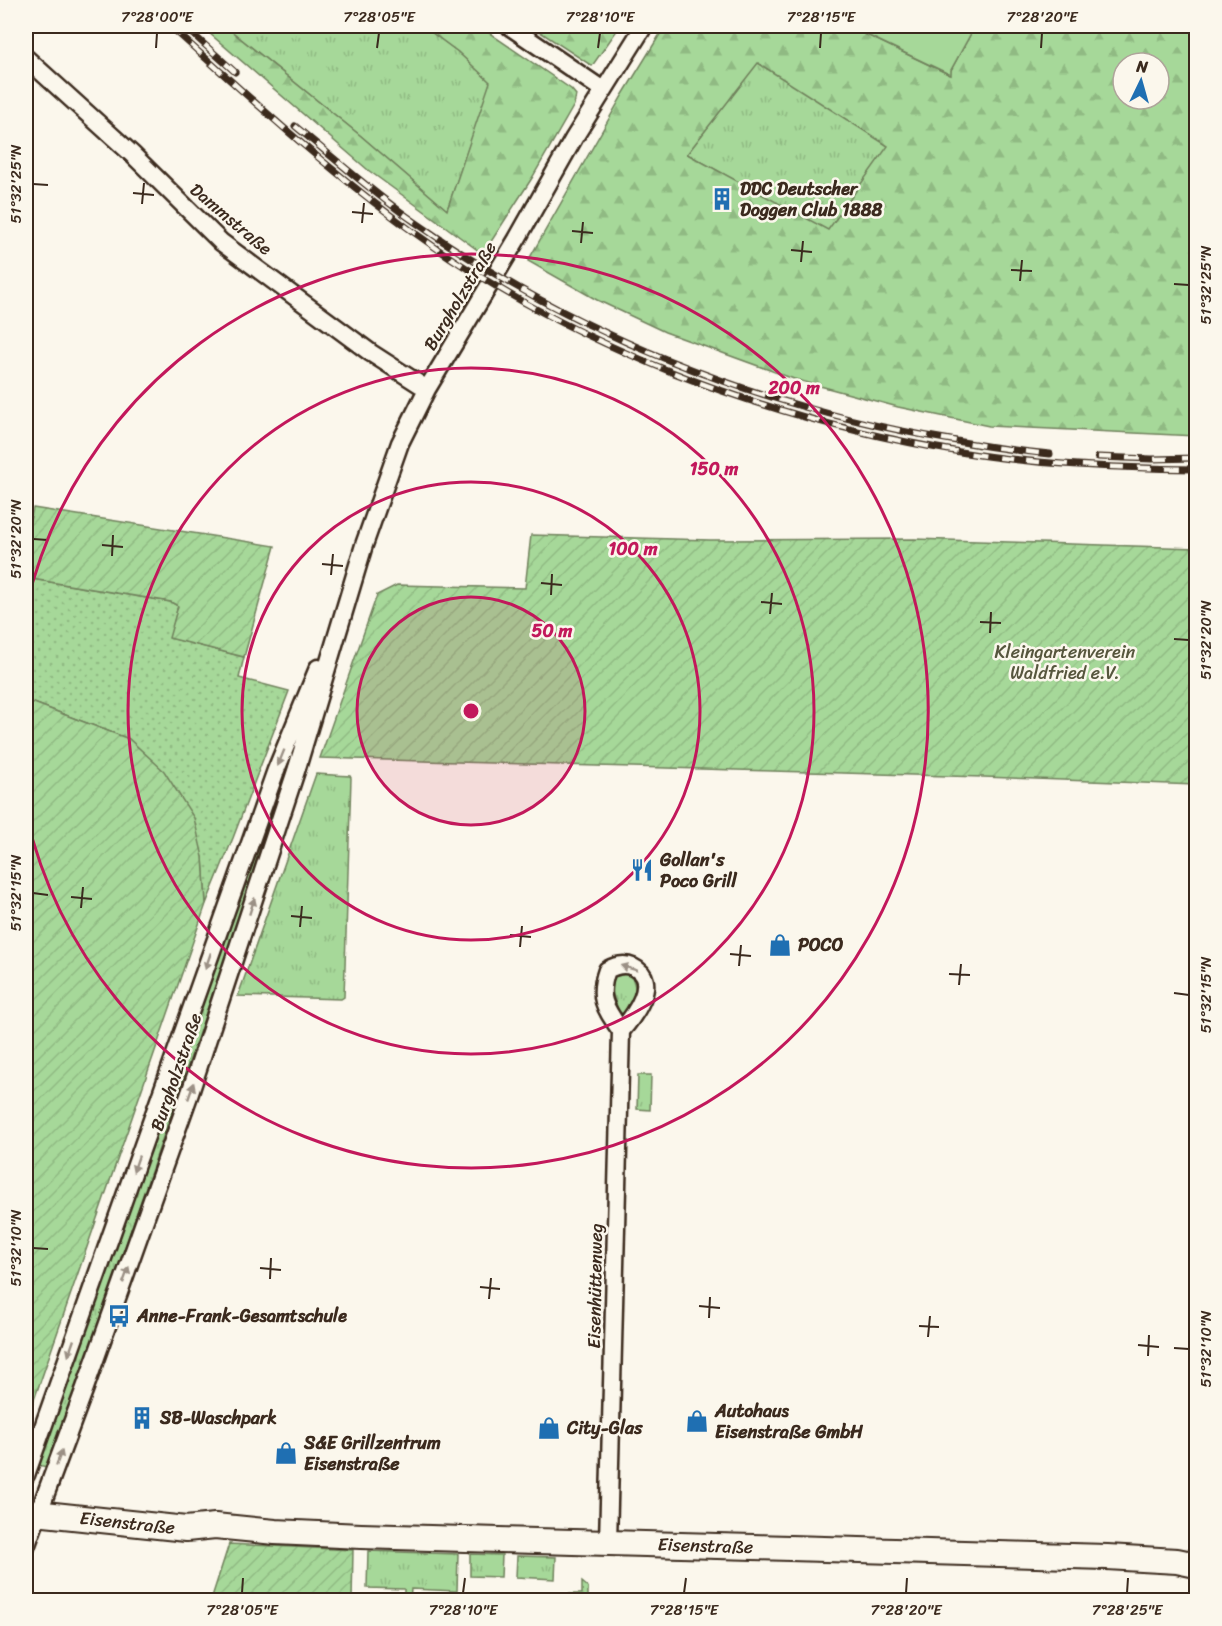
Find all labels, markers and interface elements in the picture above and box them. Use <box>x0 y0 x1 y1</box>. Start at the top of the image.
text: 7°28'00"E <box>121 4 195 30</box>
text: 7°28'05"E <box>343 4 416 30</box>
text: 7°28'10"E <box>566 4 636 30</box>
text: 7°28'15"E <box>787 4 857 30</box>
text: 7°28'20"E <box>1007 4 1079 30</box>
north arrow <box>1111 51 1171 111</box>
text: N <box>1134 52 1150 82</box>
text: 51°32'25"N <box>3 144 29 223</box>
place label: DDC Deutscher Doggen Club 1888 <box>740 173 883 226</box>
street label: Dammstraße <box>182 175 280 264</box>
building icon: DDC Deutscher Doggen Club 1888 <box>709 186 735 212</box>
street label: Burgholzstraße <box>415 235 505 357</box>
text: 51°32'25"N <box>1193 245 1219 324</box>
text: 200 m <box>767 372 820 404</box>
text: 150 m <box>690 453 738 485</box>
text: 51°32'20"N <box>3 499 29 579</box>
text: 100 m <box>609 533 658 565</box>
text: 51°32'20"N <box>1193 600 1219 680</box>
text: 50 m <box>532 615 573 647</box>
park label: Kleingartenverein Waldfried e.V. <box>995 636 1136 689</box>
centre of rings <box>461 701 481 721</box>
one-way arrow <box>276 749 286 767</box>
place label: Gollan's Poco Grill <box>659 844 738 897</box>
text: 51°32'15"N <box>3 854 29 931</box>
restaurant icon: Gollan's Poco Grill <box>629 857 655 883</box>
one-way arrow <box>248 897 257 915</box>
place label: POCO <box>798 929 844 961</box>
shop icon: POCO <box>767 932 793 958</box>
one-way arrow <box>202 952 212 970</box>
text: 51°32'15"N <box>1193 956 1219 1033</box>
one-way arrow <box>620 963 638 972</box>
street label: Burgholzstraße <box>141 1009 211 1135</box>
one-way arrow <box>186 1082 196 1100</box>
one-way arrow <box>130 1156 140 1174</box>
text: 51°32'10"N <box>3 1209 29 1287</box>
street label: Eisenhüttenweg <box>578 1223 612 1349</box>
one-way arrow <box>121 1266 131 1284</box>
place label: Anne-Frank-Gesamtschule <box>136 1300 347 1332</box>
bus stop icon: Anne-Frank-Gesamtschule <box>106 1303 132 1329</box>
text: 51°32'10"N <box>1193 1310 1219 1388</box>
one-way arrow <box>65 1339 75 1357</box>
place label: Autohaus Eisenstraße GmbH <box>714 1395 863 1448</box>
place label: SB-Waschpark <box>159 1402 277 1434</box>
building icon: SB-Waschpark <box>129 1405 155 1431</box>
shop icon: Autohaus Eisenstraße GmbH <box>684 1408 710 1434</box>
place label: City-Glas <box>566 1412 643 1444</box>
shop icon: City-Glas <box>536 1415 562 1441</box>
place label: S&E Grillzentrum Eisenstraße <box>303 1427 441 1480</box>
shop icon: S&E Grillzentrum Eisenstraße <box>273 1440 299 1466</box>
one-way arrow <box>55 1449 65 1467</box>
street label: Eisenstraße <box>78 1502 177 1544</box>
street label: Eisenstraße <box>657 1528 754 1563</box>
text: 7°28'05"E <box>206 1597 279 1623</box>
text: 7°28'10"E <box>429 1597 499 1623</box>
text: 7°28'15"E <box>650 1597 720 1623</box>
text: 7°28'20"E <box>871 1597 943 1623</box>
text: 7°28'25"E <box>1092 1597 1164 1623</box>

